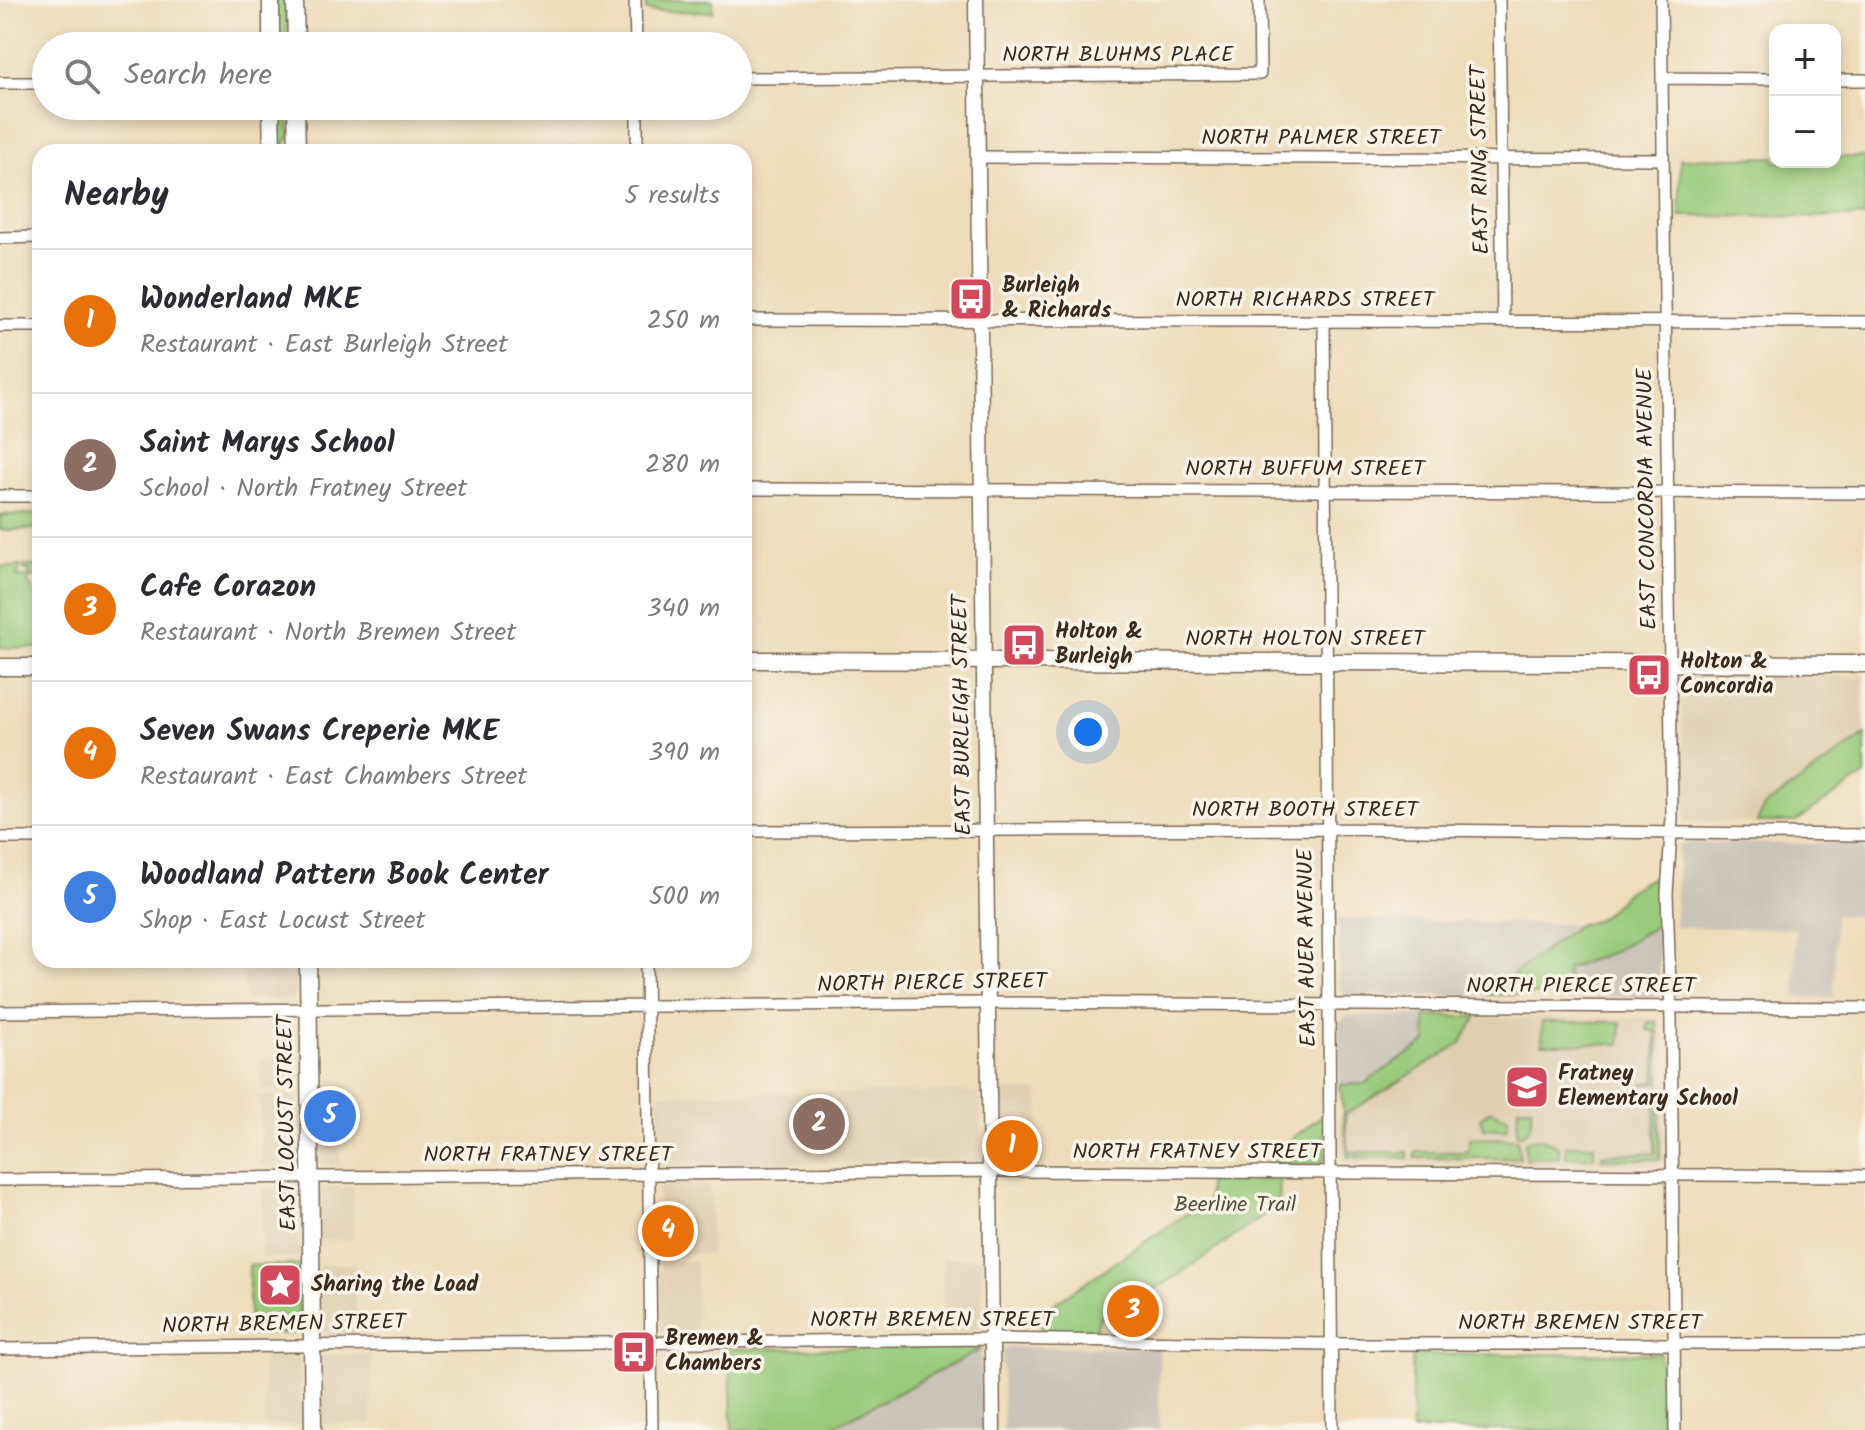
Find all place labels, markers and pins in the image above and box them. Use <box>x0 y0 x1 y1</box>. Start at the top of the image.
place label: Burleigh & Richards <box>1002 269 1112 329</box>
bus stop icon: Burleigh & Richards <box>947 275 995 323</box>
place label: Holton & Burleigh <box>1055 615 1143 675</box>
bus stop icon: Holton & Burleigh <box>1000 621 1048 669</box>
place label: Holton & Concordia <box>1680 645 1773 705</box>
bus stop icon: Holton & Concordia <box>1625 651 1673 699</box>
place label: Fratney Elementary School <box>1558 1057 1738 1117</box>
school or university icon: Fratney Elementary School <box>1503 1063 1551 1111</box>
pin: 5 <box>304 1086 356 1146</box>
pin: 2 <box>793 1094 845 1154</box>
pin: 1 <box>986 1116 1038 1176</box>
pin: 4 <box>642 1201 694 1261</box>
place icon: Sharing the Load <box>256 1261 304 1309</box>
place label: Sharing the Load <box>311 1268 479 1303</box>
pin: 3 <box>1107 1281 1159 1341</box>
place label: Bremen & Chambers <box>665 1322 764 1382</box>
bus stop icon: Bremen & Chambers <box>610 1328 658 1376</box>

